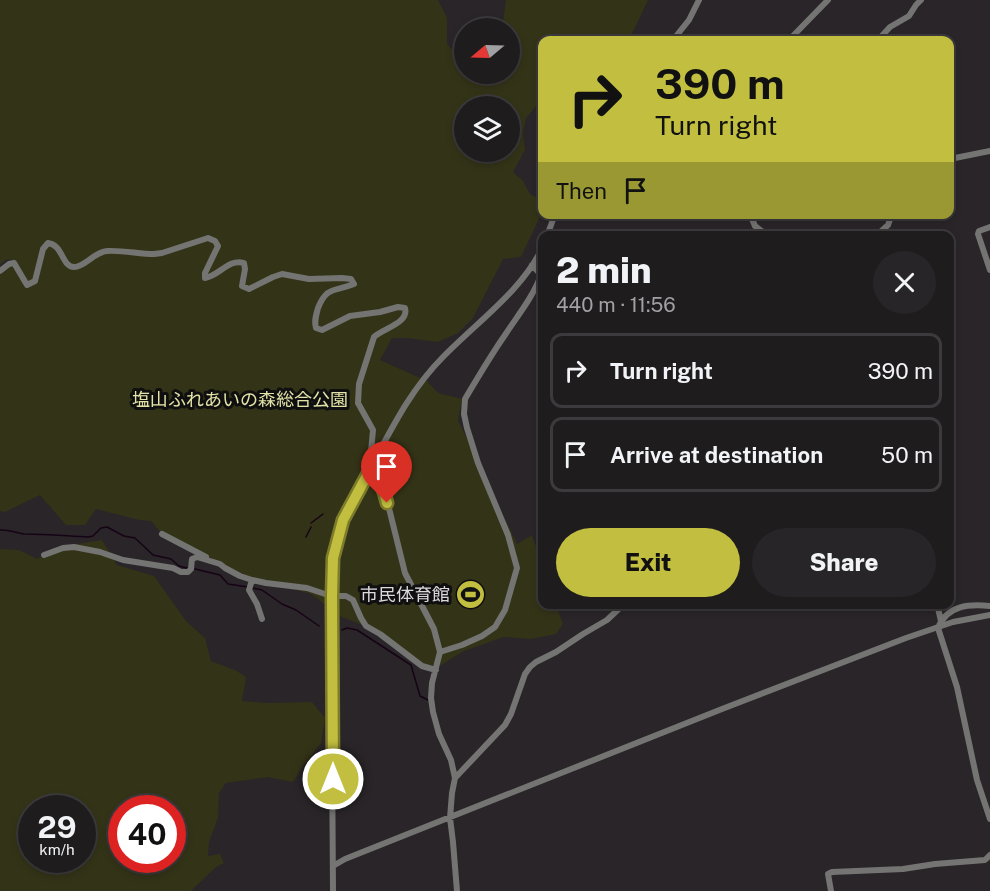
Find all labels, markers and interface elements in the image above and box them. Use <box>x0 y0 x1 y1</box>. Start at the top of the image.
north arrow <box>454 18 520 84</box>
map controls <box>454 18 520 162</box>
text: 390 m <box>655 59 785 108</box>
icon: right <box>556 60 634 138</box>
button: layers <box>454 96 520 162</box>
text: Turn right <box>655 109 778 141</box>
icon: arrive <box>619 174 652 207</box>
text: Then <box>556 178 607 204</box>
text: 2 min <box>556 249 652 291</box>
button: close <box>873 251 936 314</box>
text: 440 m · 11:56 <box>556 293 676 317</box>
icon: right <box>559 354 592 387</box>
text: Turn right <box>610 358 713 384</box>
text: 390 m <box>868 358 933 384</box>
park label: 塩山ふれあいの森総合公園 <box>132 389 348 410</box>
icon: arrive <box>559 438 592 471</box>
pin <box>361 441 412 503</box>
text: Arrive at destination <box>610 442 823 468</box>
text: 50 m <box>881 442 933 468</box>
icon: arrive <box>370 450 403 483</box>
button: Exit <box>556 528 740 597</box>
button: Share <box>752 528 936 597</box>
sports icon: 市民体育館 <box>455 579 487 611</box>
place label: 市民体育館 <box>360 584 450 605</box>
position arrow <box>301 747 365 811</box>
speed limit sign: 40 <box>108 795 186 873</box>
text: 29 <box>38 809 76 845</box>
text: km/h <box>39 841 75 858</box>

